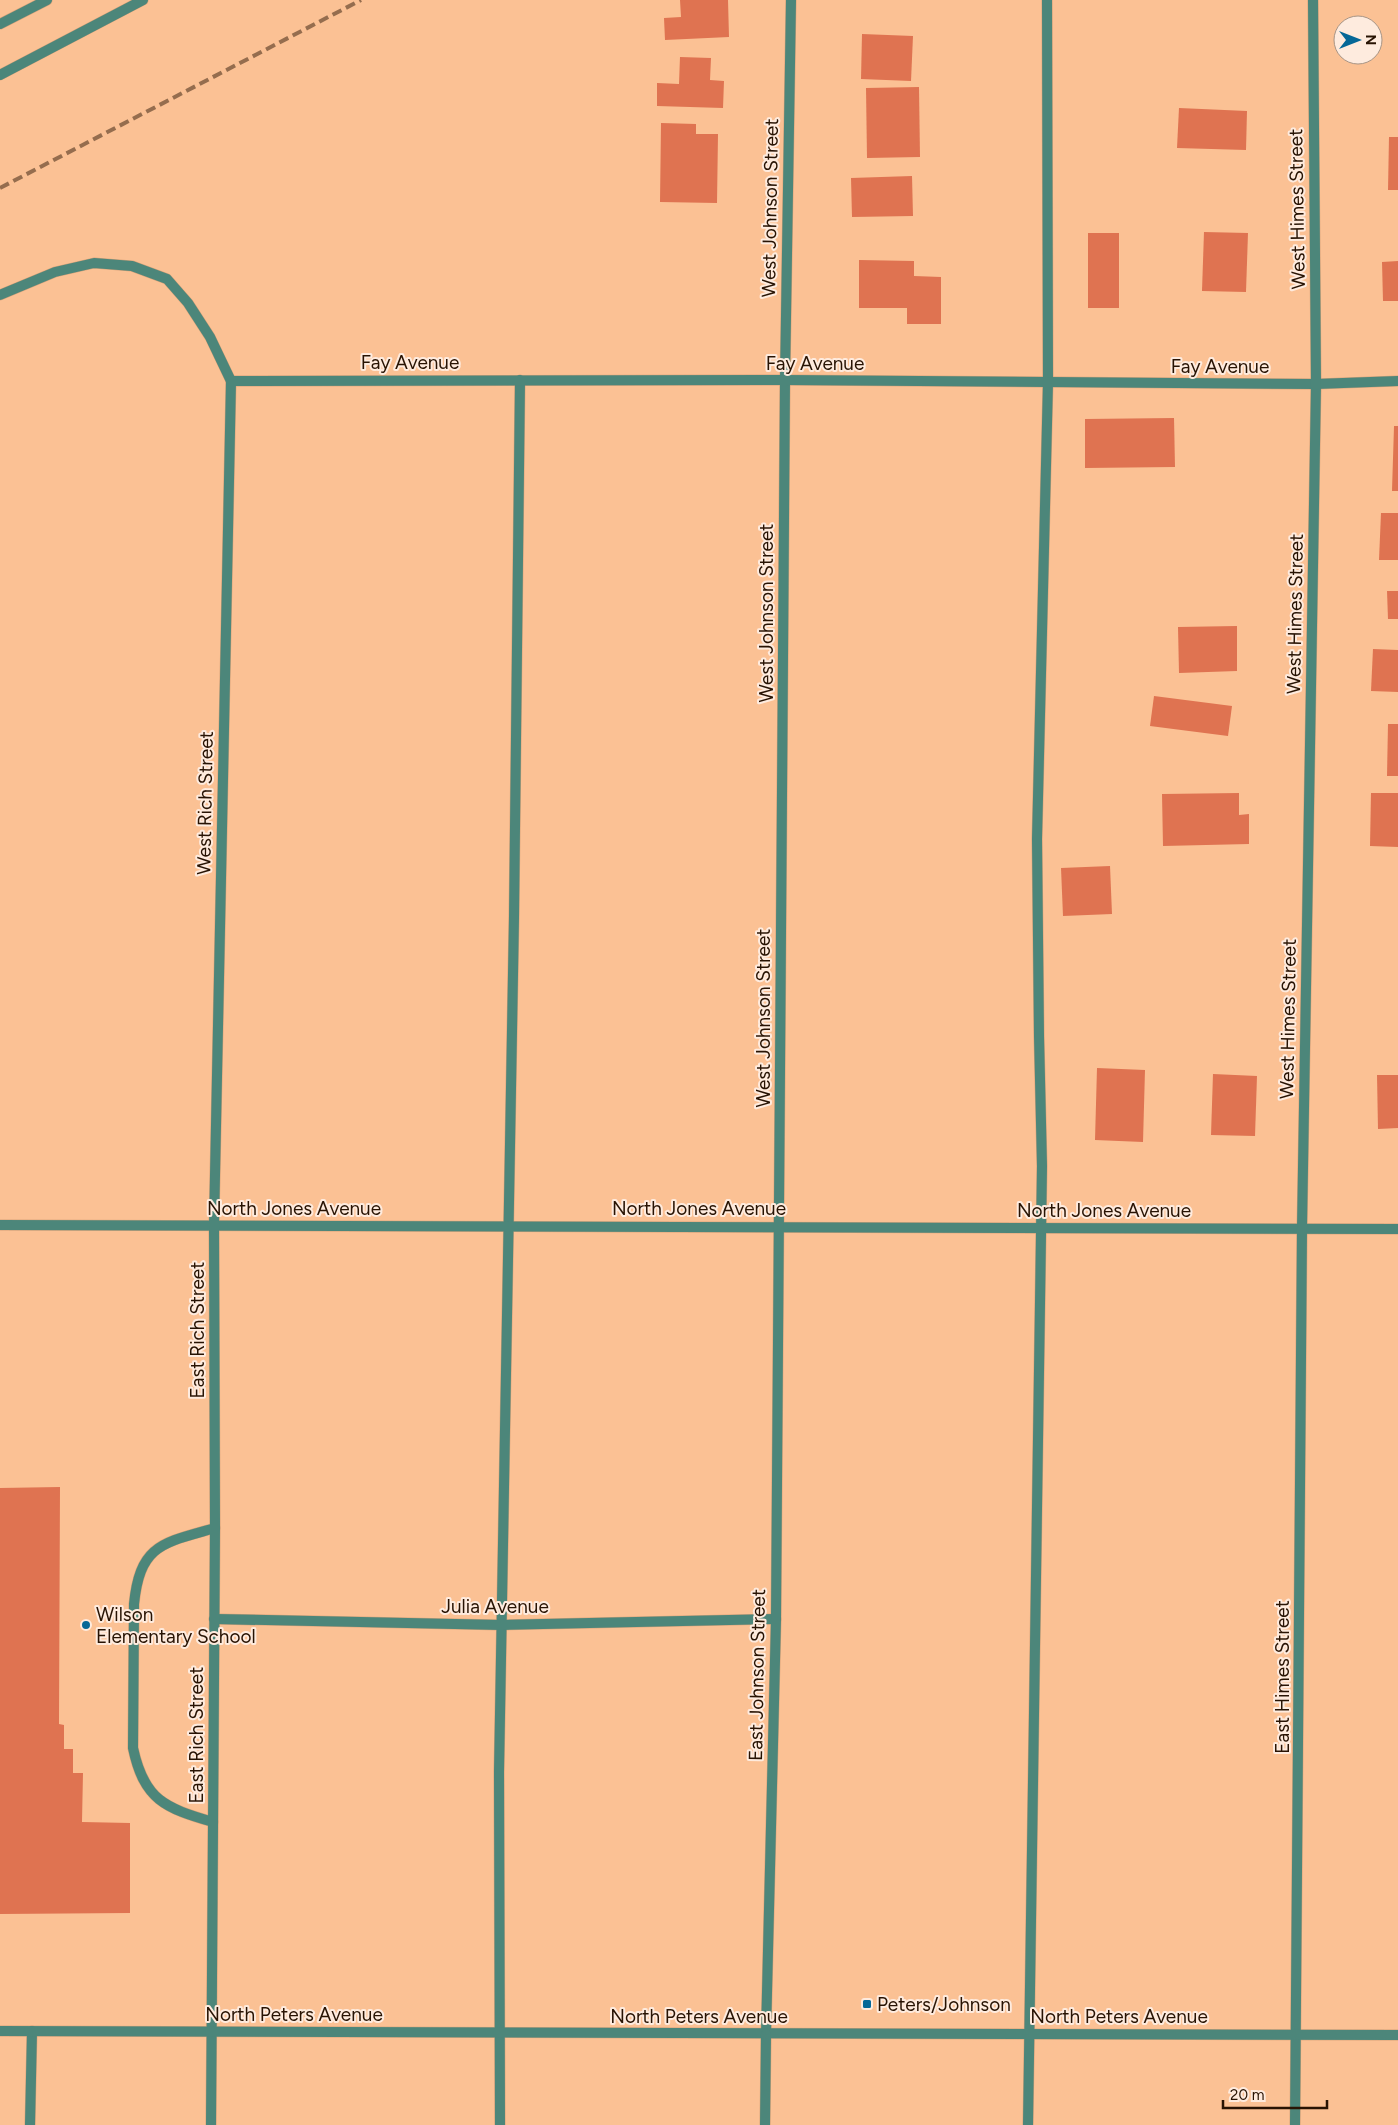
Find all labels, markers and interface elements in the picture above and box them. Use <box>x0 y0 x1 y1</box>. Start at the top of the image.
north arrow <box>1333 15 1383 65</box>
text: N <box>1362 35 1379 45</box>
street label: West Johnson Street <box>757 118 783 298</box>
street label: West Himes Street <box>1284 129 1310 289</box>
street label: Fay Avenue <box>361 351 459 374</box>
street label: Fay Avenue <box>766 352 864 375</box>
street label: Fay Avenue <box>1171 355 1269 378</box>
street label: West Johnson Street <box>755 524 778 702</box>
street label: West Himes Street <box>1282 534 1308 694</box>
street label: West Rich Street <box>192 731 218 875</box>
street label: West Johnson Street <box>752 929 775 1107</box>
street label: West Himes Street <box>1275 939 1301 1099</box>
street label: North Jones Avenue <box>207 1197 381 1220</box>
street label: North Jones Avenue <box>612 1197 786 1220</box>
street label: North Jones Avenue <box>1017 1199 1191 1222</box>
street label: East Rich Street <box>186 1262 209 1398</box>
street label: East Johnson Street <box>744 1589 770 1761</box>
street label: Julia Avenue <box>441 1595 549 1618</box>
street label: East Himes Street <box>1271 1600 1294 1754</box>
place label: Wilson Elementary School <box>96 1603 256 1648</box>
marker: Wilson Elementary School <box>80 1619 92 1631</box>
street label: East Rich Street <box>185 1667 208 1803</box>
place label: Peters/Johnson <box>877 1993 1011 2016</box>
marker: Peters/Johnson <box>861 1998 873 2010</box>
street label: North Peters Avenue <box>205 2003 383 2026</box>
street label: North Peters Avenue <box>610 2005 788 2028</box>
street label: North Peters Avenue <box>1030 2005 1208 2028</box>
scale bar <box>1223 2078 1327 2110</box>
text: 20 m <box>1230 2086 1264 2104</box>

